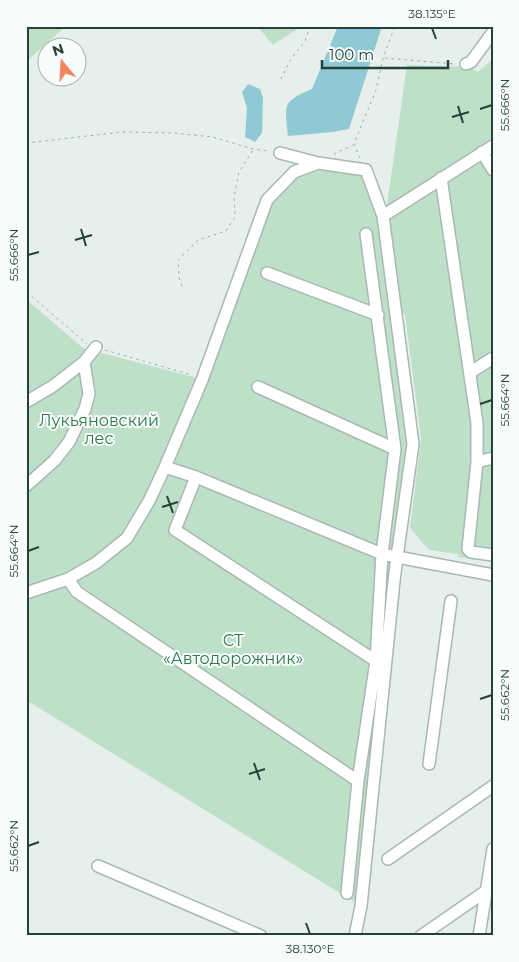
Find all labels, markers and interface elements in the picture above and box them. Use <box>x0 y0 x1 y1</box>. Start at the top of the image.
text: 38.135°E <box>408 6 456 21</box>
north arrow <box>38 38 88 88</box>
scale bar <box>322 38 448 70</box>
text: N <box>50 39 66 60</box>
text: 100 m <box>329 45 374 64</box>
text: 55.666°N <box>497 79 512 131</box>
text: 55.666°N <box>6 229 21 281</box>
text: 55.664°N <box>497 374 512 426</box>
park label: Лукьяновский лес <box>39 411 159 448</box>
text: 55.664°N <box>6 525 21 577</box>
park label: СТ «Автодорожник» <box>163 631 303 668</box>
text: 55.662°N <box>497 669 512 721</box>
text: 55.662°N <box>6 820 21 872</box>
text: 38.130°E <box>285 941 335 956</box>

